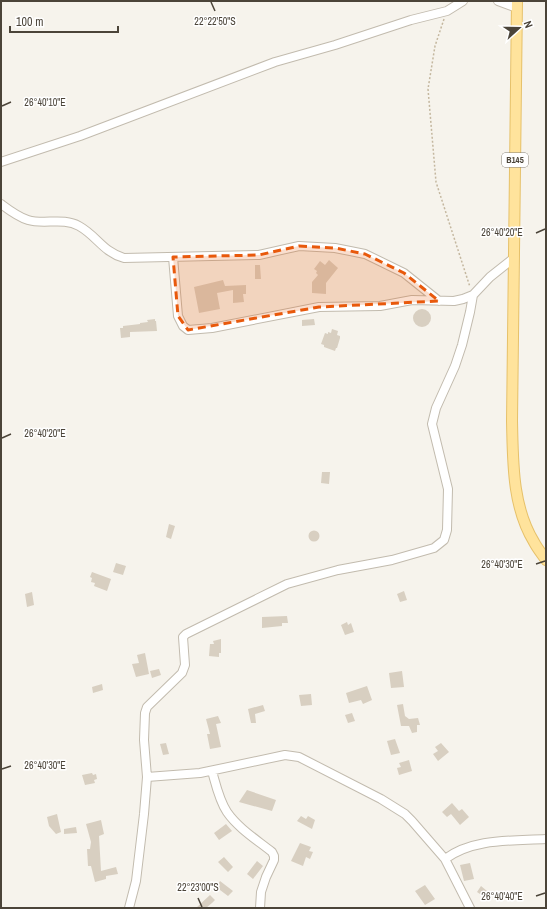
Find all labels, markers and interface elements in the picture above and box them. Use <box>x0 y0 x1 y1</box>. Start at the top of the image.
scale bar <box>10 8 118 34</box>
north arrow <box>499 8 539 48</box>
text: 100 m <box>16 14 43 30</box>
text: 22°22'50"S <box>194 15 236 28</box>
text: N <box>521 19 536 30</box>
text: 26°40'10"E <box>24 96 66 109</box>
road number: B145 <box>502 153 528 167</box>
text: 26°40'20"E <box>481 226 523 239</box>
text: 26°40'20"E <box>24 427 66 440</box>
text: 26°40'30"E <box>481 558 523 571</box>
text: 26°40'30"E <box>24 759 66 772</box>
text: 22°23'00"S <box>177 881 219 894</box>
text: 26°40'40"E <box>481 890 523 903</box>

